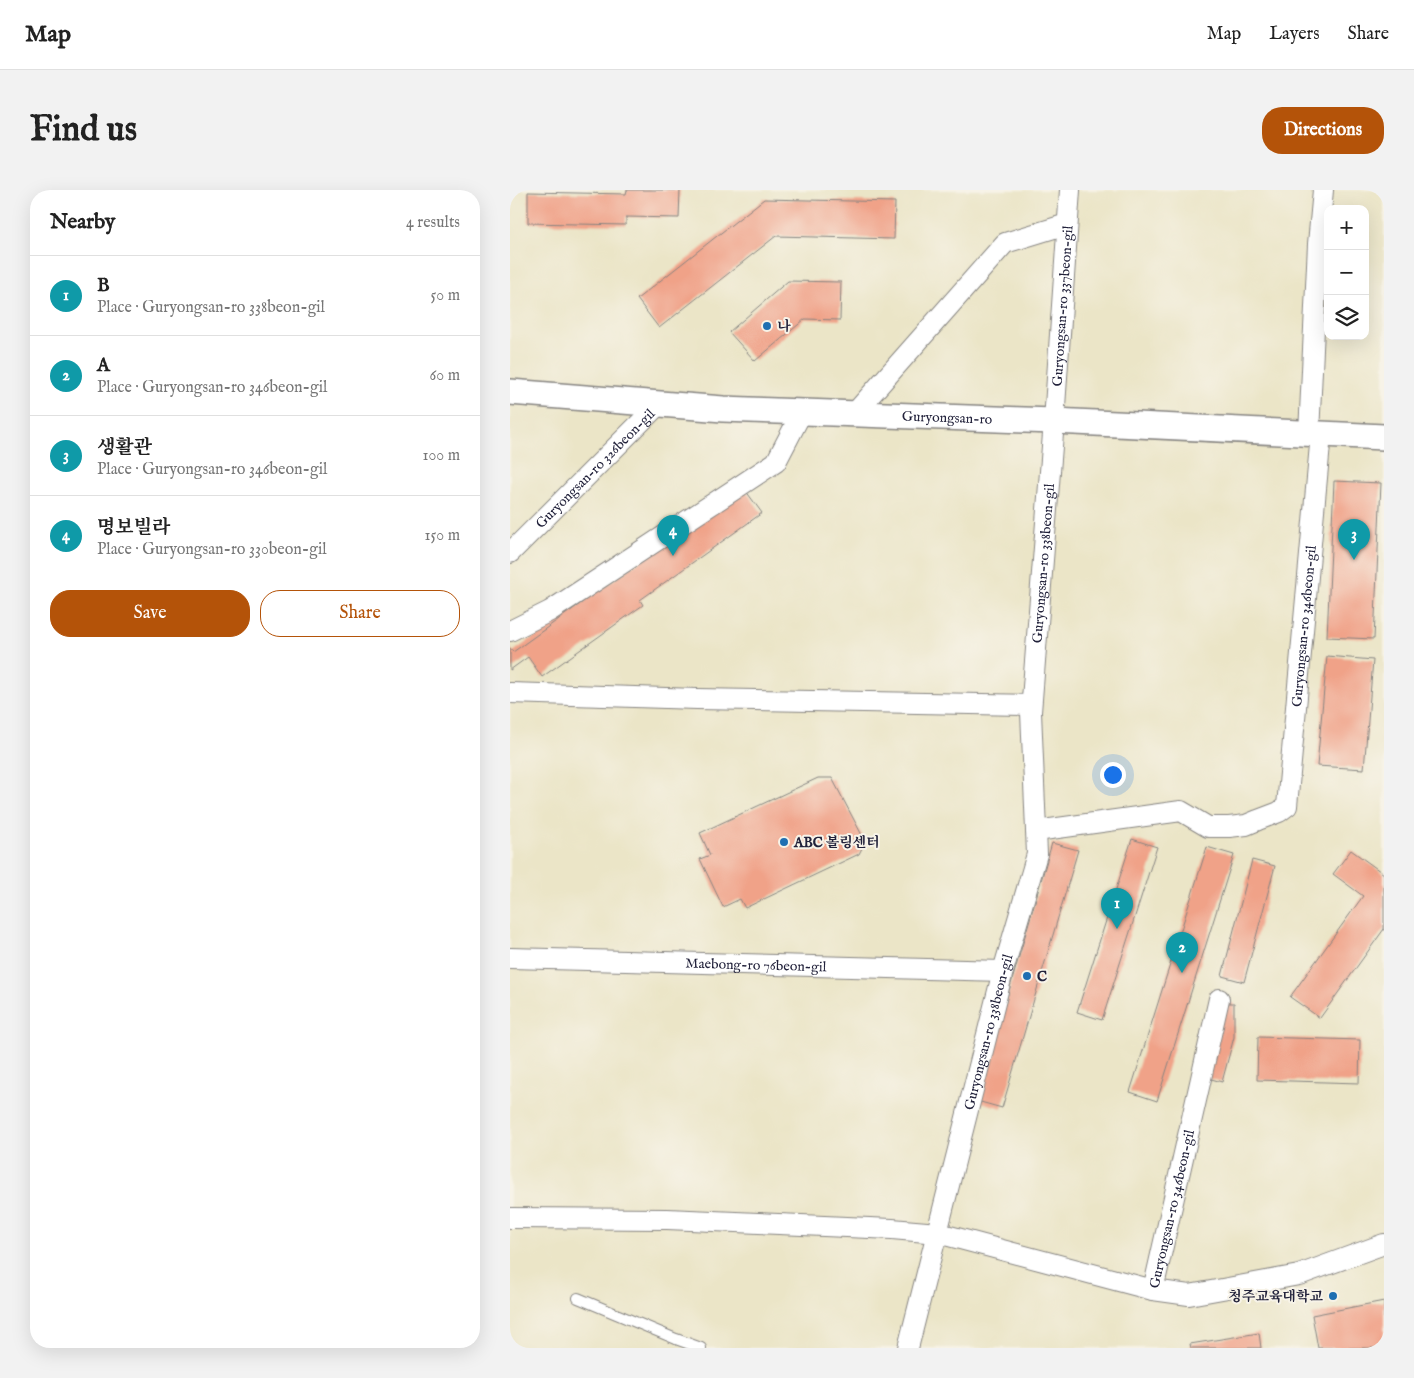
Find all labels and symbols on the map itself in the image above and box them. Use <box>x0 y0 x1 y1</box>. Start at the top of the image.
street label: Guryongsan-ro 337beon-gil <box>1048 225 1078 387</box>
place label: 나 <box>777 318 791 336</box>
marker: 나 <box>761 320 773 332</box>
street label: Guryongsan-ro 326beon-gil <box>532 405 659 532</box>
street label: Guryongsan-ro <box>902 407 993 429</box>
street label: Guryongsan-ro 338beon-gil <box>1028 483 1059 644</box>
pin: 4 <box>657 515 689 556</box>
pin: 3 <box>1338 519 1370 560</box>
street label: Guryongsan-ro 346beon-gil <box>1288 544 1321 708</box>
your location <box>1100 762 1126 788</box>
place label: ABC 볼링센터 <box>793 834 880 852</box>
marker: ABC 볼링센터 <box>778 836 790 848</box>
pin: 1 <box>1101 888 1133 929</box>
pin: 2 <box>1166 932 1198 973</box>
street label: Guryongsan-ro 338beon-gil <box>960 952 1017 1112</box>
street label: Maebong-ro 76beon-gil <box>685 955 827 976</box>
place label: C <box>1037 968 1047 986</box>
marker: C <box>1021 970 1033 982</box>
street label: Guryongsan-ro 346beon-gil <box>1146 1128 1199 1290</box>
place label: 청주교육대학교 <box>1228 1288 1323 1306</box>
marker: 청주교육대학교 <box>1327 1290 1339 1302</box>

